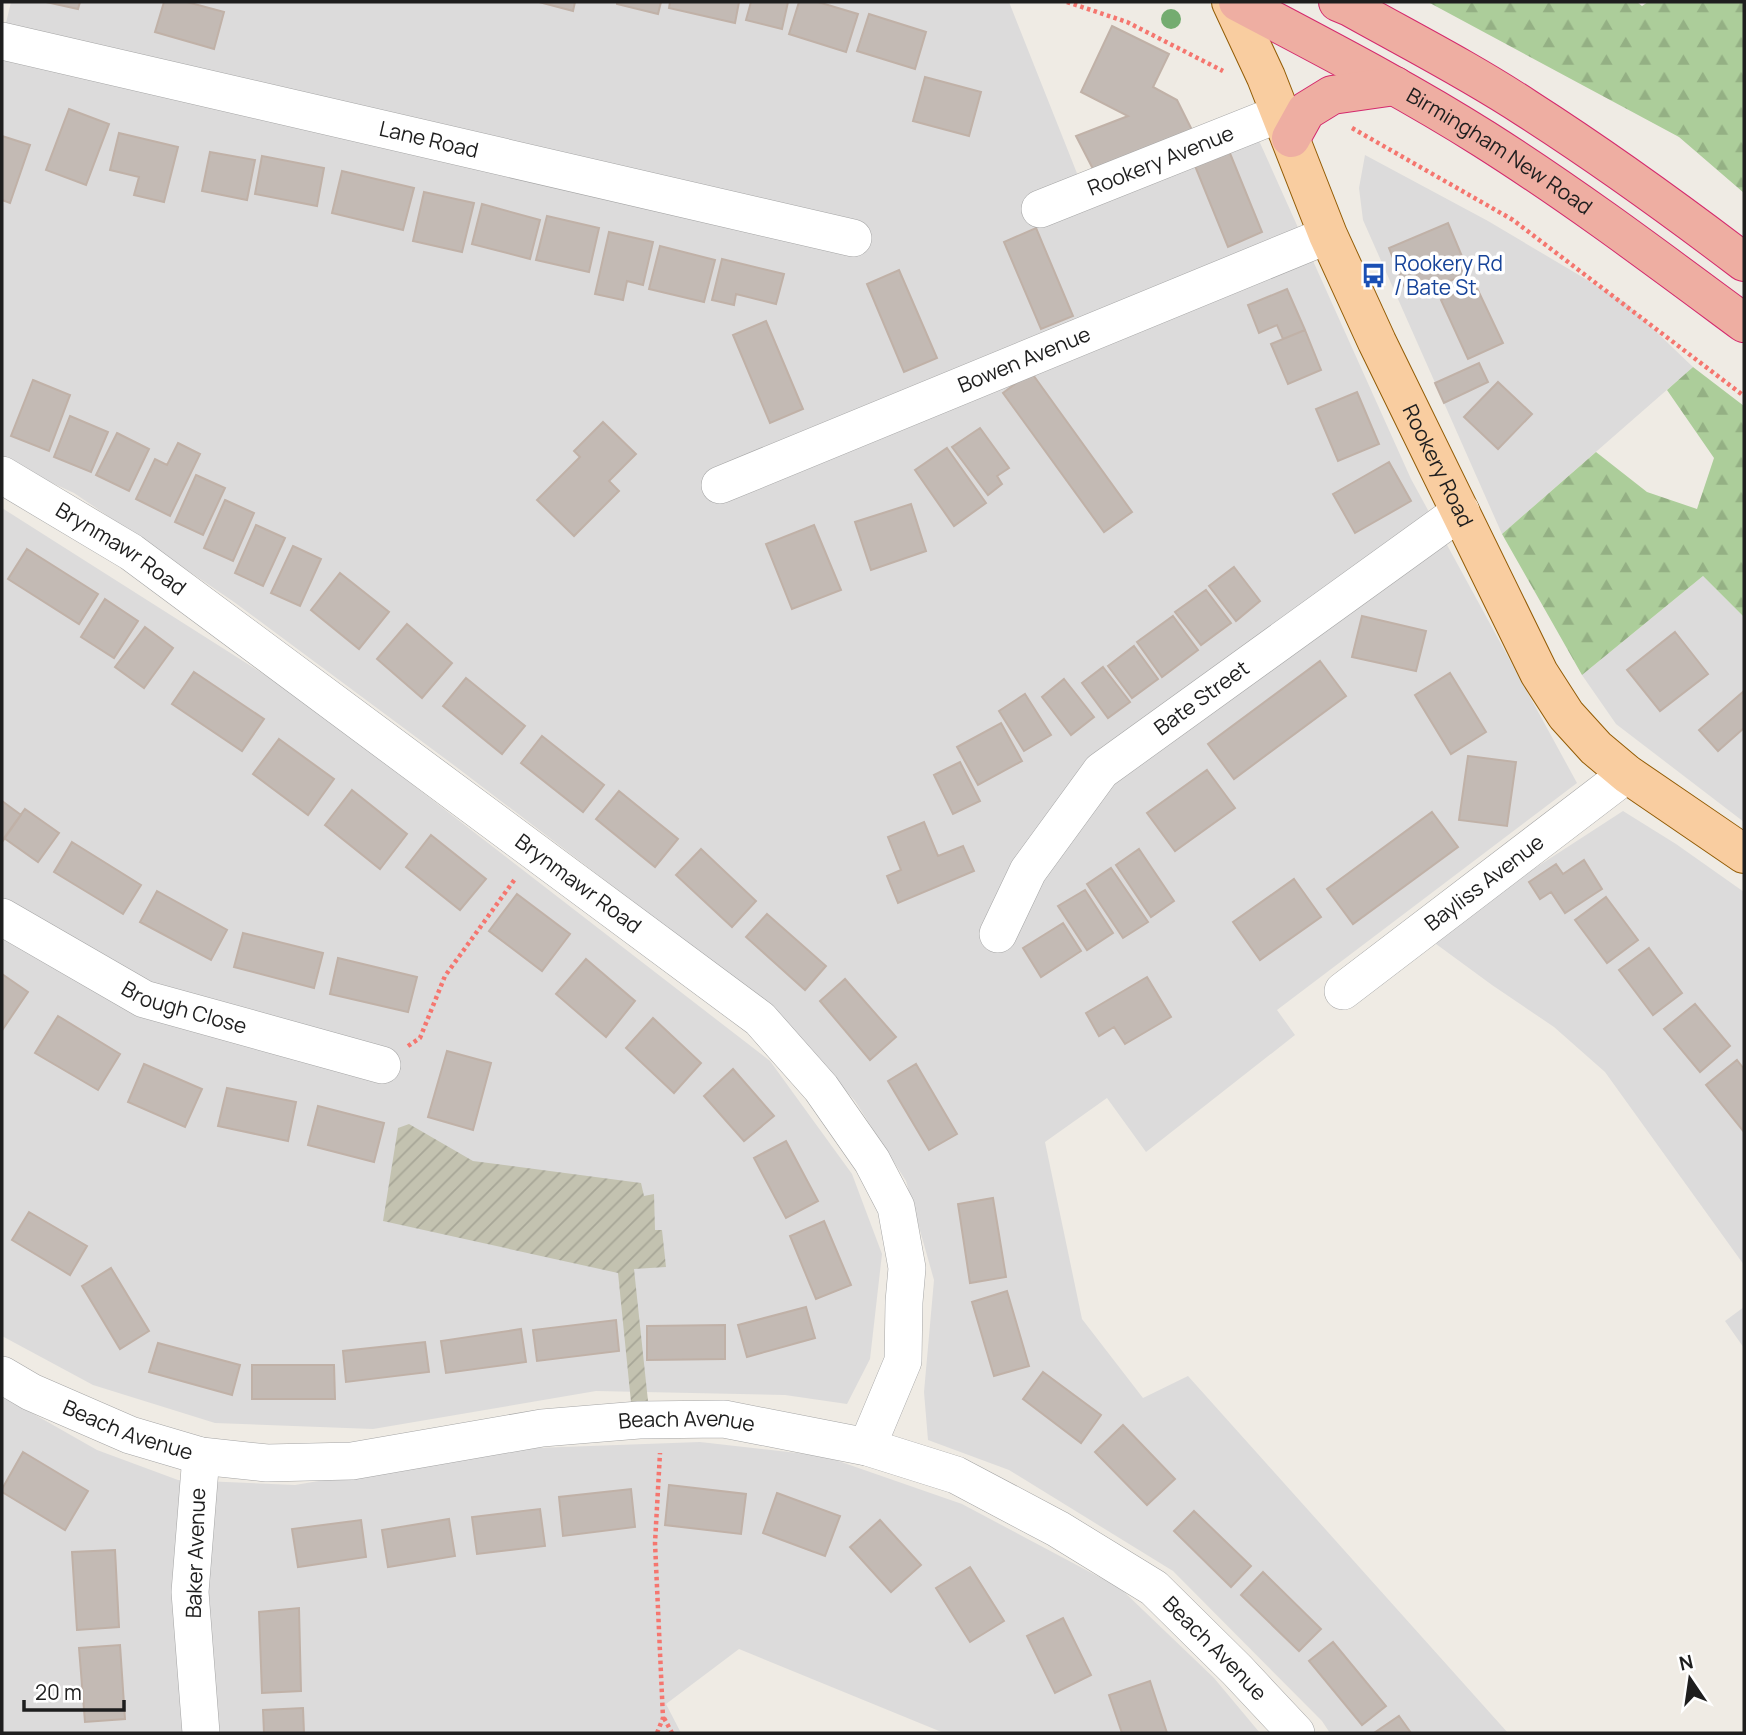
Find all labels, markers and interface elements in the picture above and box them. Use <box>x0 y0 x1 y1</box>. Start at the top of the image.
street label: Birmingham New Road <box>1402 81 1598 221</box>
street label: Lane Road <box>377 114 481 164</box>
street label: Rookery Avenue <box>1083 118 1238 202</box>
place label: Rookery Rd / Bate St <box>1394 249 1503 301</box>
bus stop icon: Rookery Rd / Bate St <box>1360 262 1388 290</box>
street label: Bowen Avenue <box>953 319 1095 399</box>
street label: Rookery Road <box>1397 399 1480 531</box>
street label: Brynmawr Road <box>51 495 192 601</box>
street label: Bate Street <box>1148 654 1254 741</box>
street label: Brynmawr Road <box>510 827 647 939</box>
street label: Bayliss Avenue <box>1419 828 1549 937</box>
street label: Brough Close <box>117 974 250 1040</box>
street label: Beach Avenue <box>59 1393 196 1466</box>
street label: Beach Avenue <box>617 1403 758 1438</box>
street label: Baker Avenue <box>179 1487 211 1619</box>
street label: Beach Avenue <box>1157 1589 1274 1706</box>
north arrow <box>1655 1644 1725 1714</box>
text: N <box>1677 1648 1696 1677</box>
scale bar <box>24 1668 124 1712</box>
text: 20 m <box>35 1678 82 1706</box>

